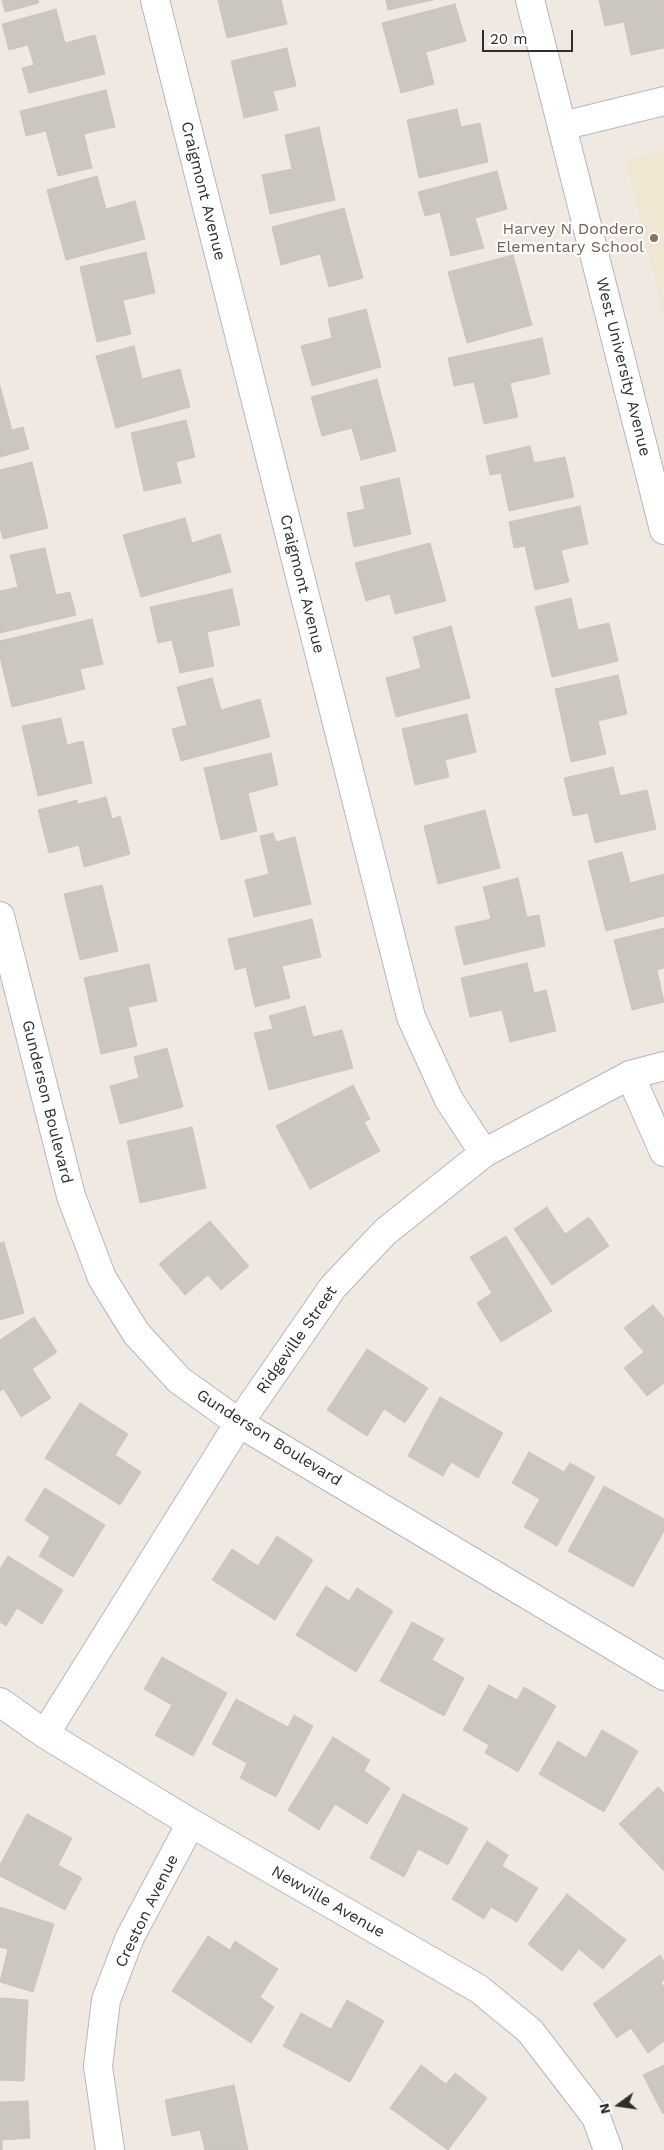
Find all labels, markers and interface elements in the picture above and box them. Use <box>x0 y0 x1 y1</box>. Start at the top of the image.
scale bar <box>484 20 575 52</box>
text: 20 m <box>490 30 528 48</box>
street label: Craigmont Avenue <box>176 120 230 262</box>
place label: Harvey N Dondero Elementary School <box>496 219 644 257</box>
marker: Harvey N Dondero Elementary School <box>648 232 660 244</box>
street label: West University Avenue <box>591 276 655 458</box>
street label: Craigmont Avenue <box>275 513 329 655</box>
street label: Gunderson Boulevard <box>17 1018 77 1186</box>
street label: Ridgeville Street <box>253 1282 341 1398</box>
street label: Gunderson Boulevard <box>193 1385 345 1491</box>
street label: Creston Avenue <box>111 1851 183 1971</box>
street label: Newville Avenue <box>268 1862 388 1942</box>
north arrow <box>594 2080 644 2130</box>
text: N <box>595 2102 613 2116</box>

